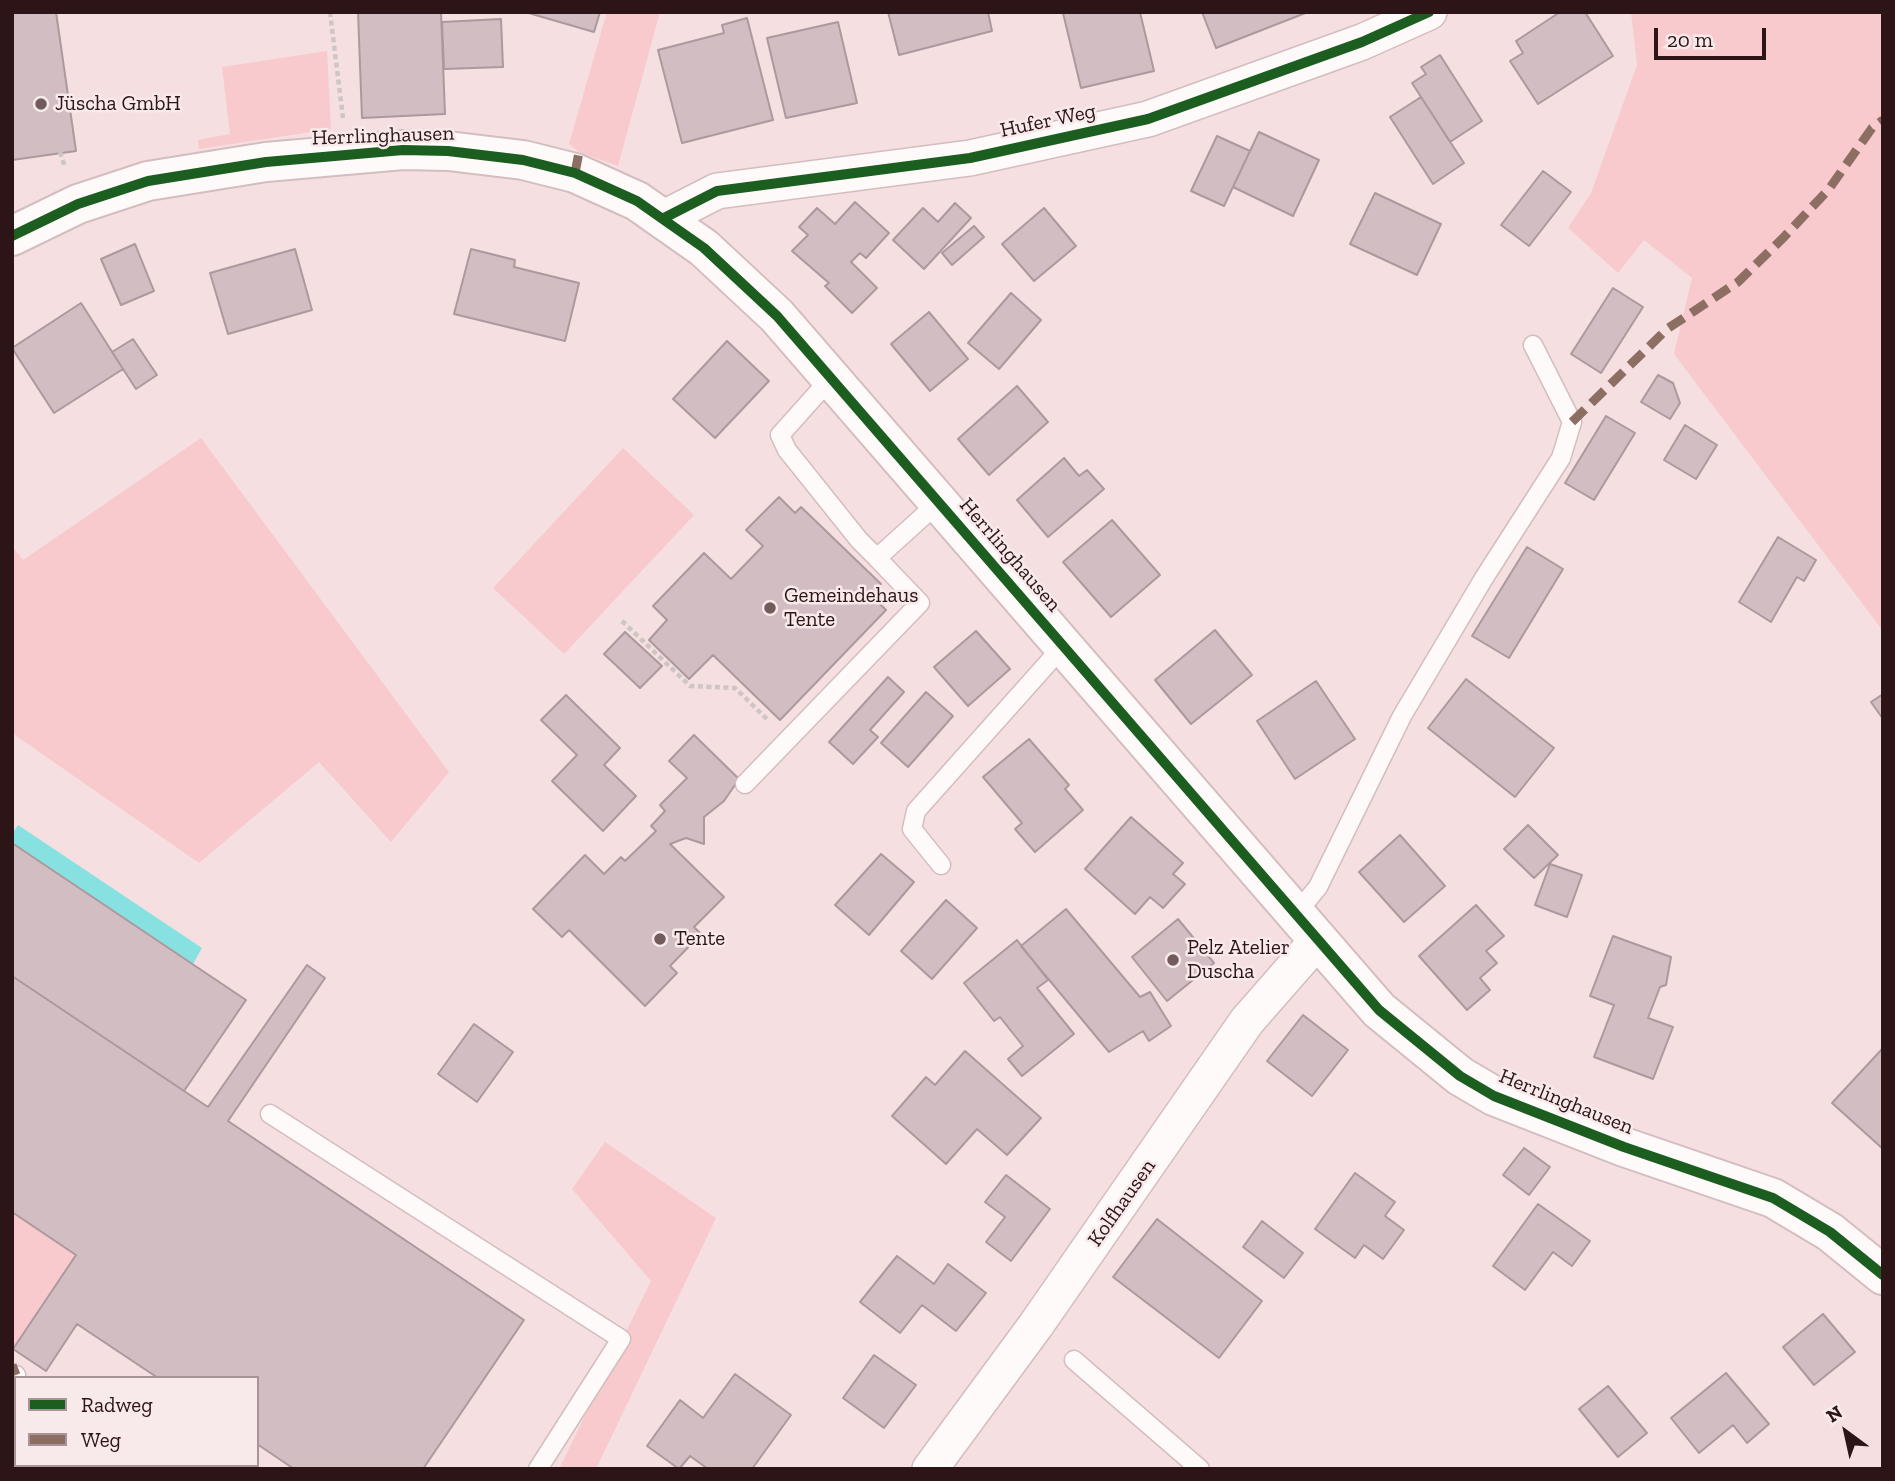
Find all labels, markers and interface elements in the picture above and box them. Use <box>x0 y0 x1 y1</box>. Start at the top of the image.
scale bar <box>1657 14 1769 58</box>
text: 20 m <box>1667 27 1713 52</box>
place label: Jüscha GmbH <box>55 91 181 117</box>
marker: Jüscha GmbH <box>33 96 49 112</box>
street label: Hufer Weg <box>998 99 1098 143</box>
street label: Herrlinghausen <box>311 121 455 151</box>
street label: Herrlinghausen <box>954 493 1066 617</box>
place label: Gemeindehaus Tente <box>784 583 919 633</box>
marker: Gemeindehaus Tente <box>762 600 778 616</box>
place label: Tente <box>674 926 725 952</box>
marker: Tente <box>652 931 668 947</box>
place label: Pelz Atelier Duscha <box>1187 935 1290 985</box>
marker: Pelz Atelier Duscha <box>1165 952 1181 968</box>
street label: Herrlinghausen <box>1495 1064 1637 1140</box>
street label: Kolfhausen <box>1083 1155 1161 1251</box>
legend <box>14 1376 259 1467</box>
text: Radweg <box>81 1392 153 1417</box>
north arrow <box>1811 1397 1881 1467</box>
text: N <box>1822 1400 1847 1428</box>
text: Weg <box>81 1427 121 1452</box>

